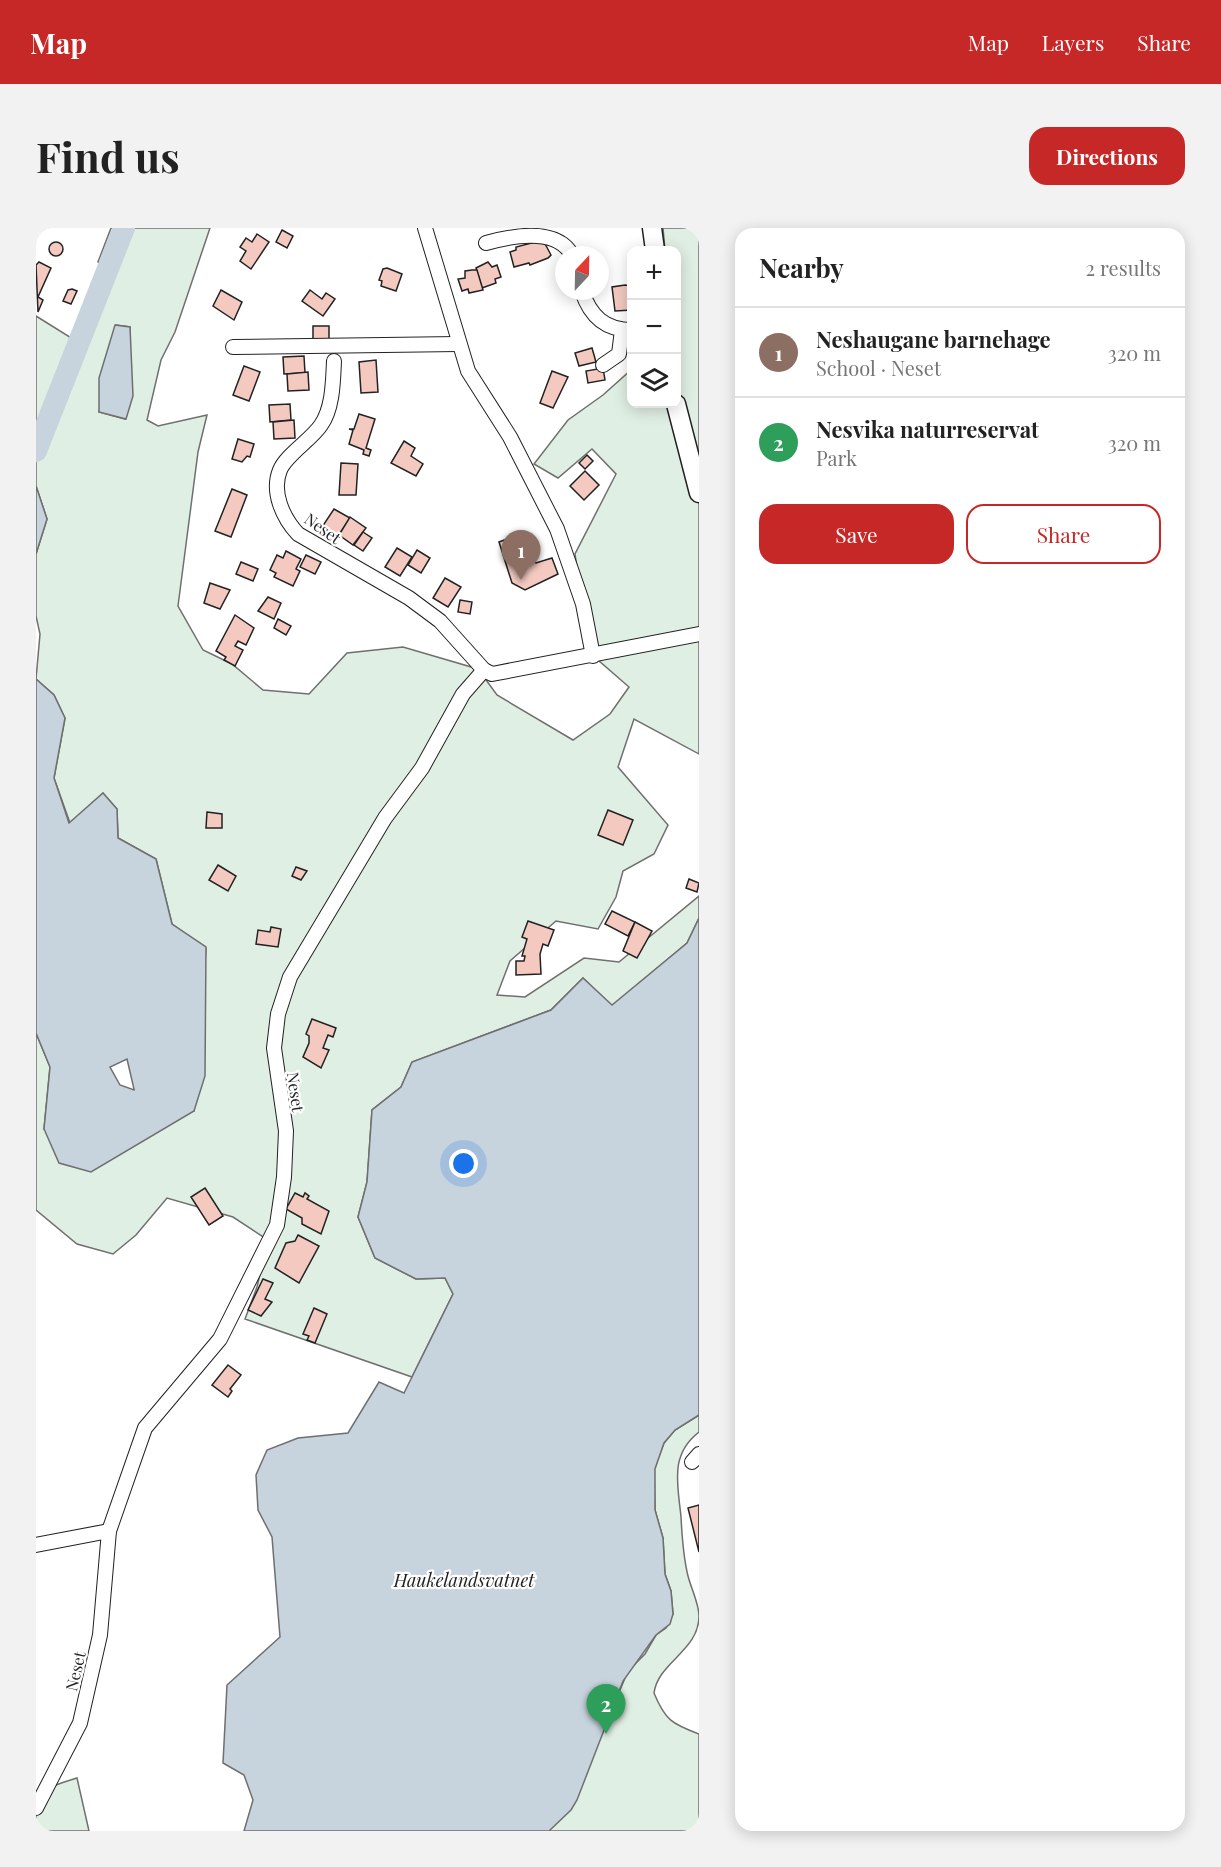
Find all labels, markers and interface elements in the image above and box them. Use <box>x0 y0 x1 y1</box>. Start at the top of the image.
text: Map <box>30 24 87 61</box>
text: Map <box>968 28 1009 56</box>
text: Layers <box>1042 28 1104 56</box>
text: Share <box>1137 28 1191 56</box>
button: Directions <box>1029 127 1185 185</box>
text: Find us <box>36 128 180 184</box>
north arrow <box>555 246 609 300</box>
map controls <box>627 246 681 408</box>
button: + <box>627 246 681 300</box>
text: Nearby <box>759 250 844 285</box>
text: 2 results <box>1086 254 1161 281</box>
button: − <box>627 300 681 354</box>
text: Neshaugane barnehage <box>816 324 1051 354</box>
text: 1 <box>775 339 782 366</box>
text: 320 m <box>1108 339 1161 366</box>
button: layers <box>627 354 681 408</box>
text: School · Neset <box>816 354 941 381</box>
text: Nesvika naturreservat <box>816 414 1039 444</box>
text: 2 <box>773 429 784 456</box>
text: 320 m <box>1108 429 1161 456</box>
text: Park <box>816 444 857 471</box>
button: Save <box>759 504 954 564</box>
button: Share <box>966 504 1161 564</box>
street label: Neset <box>301 508 346 548</box>
pin: 1 <box>502 530 540 580</box>
street label: Neset <box>283 1071 309 1114</box>
your location <box>449 1149 478 1178</box>
water label: Haukelandsvatnet <box>393 1568 535 1592</box>
street label: Neset <box>60 1649 90 1693</box>
pin: 2 <box>586 1684 626 1734</box>

